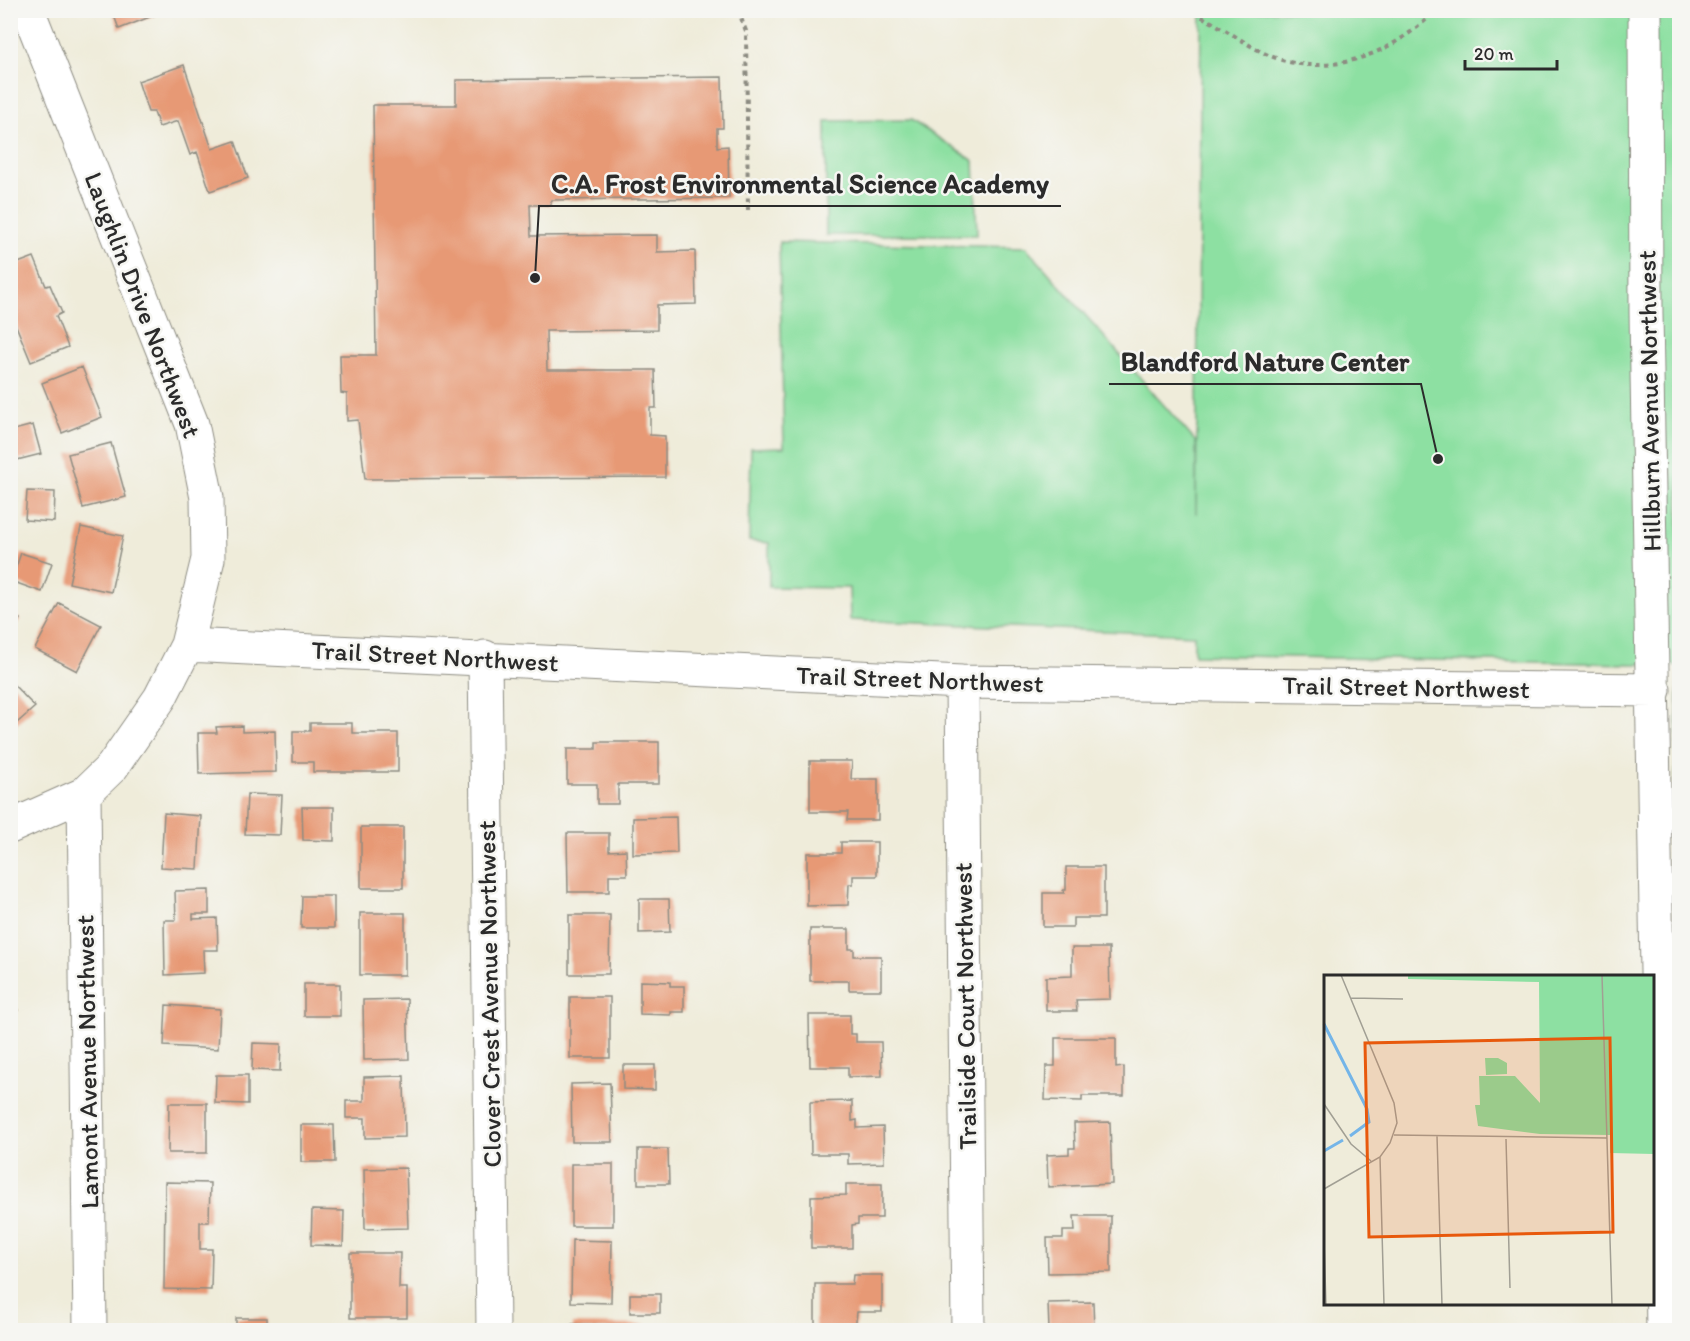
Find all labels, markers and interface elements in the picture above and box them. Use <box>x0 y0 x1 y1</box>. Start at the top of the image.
scale bar <box>1465 33 1556 71</box>
text: 20 m <box>1474 43 1514 65</box>
callout: C.A. Frost Environmental Science Academy <box>539 161 1061 206</box>
text: C.A. Frost Environmental Science Academy <box>551 167 1049 200</box>
street label: Laughlin Drive Northwest <box>78 168 209 443</box>
street label: Hillburn Avenue Northwest <box>1630 250 1668 552</box>
callout: Blandford Nature Center <box>1109 339 1421 384</box>
text: Blandford Nature Center <box>1121 345 1410 378</box>
street label: Trail Street Northwest <box>311 634 560 678</box>
street label: Trail Street Northwest <box>796 659 1044 699</box>
street label: Trail Street Northwest <box>1282 669 1530 705</box>
street label: Clover Crest Avenue Northwest <box>470 820 508 1168</box>
street label: Trailside Court Northwest <box>946 862 984 1150</box>
street label: Lamont Avenue Northwest <box>68 914 106 1209</box>
inset map <box>1324 975 1654 1305</box>

